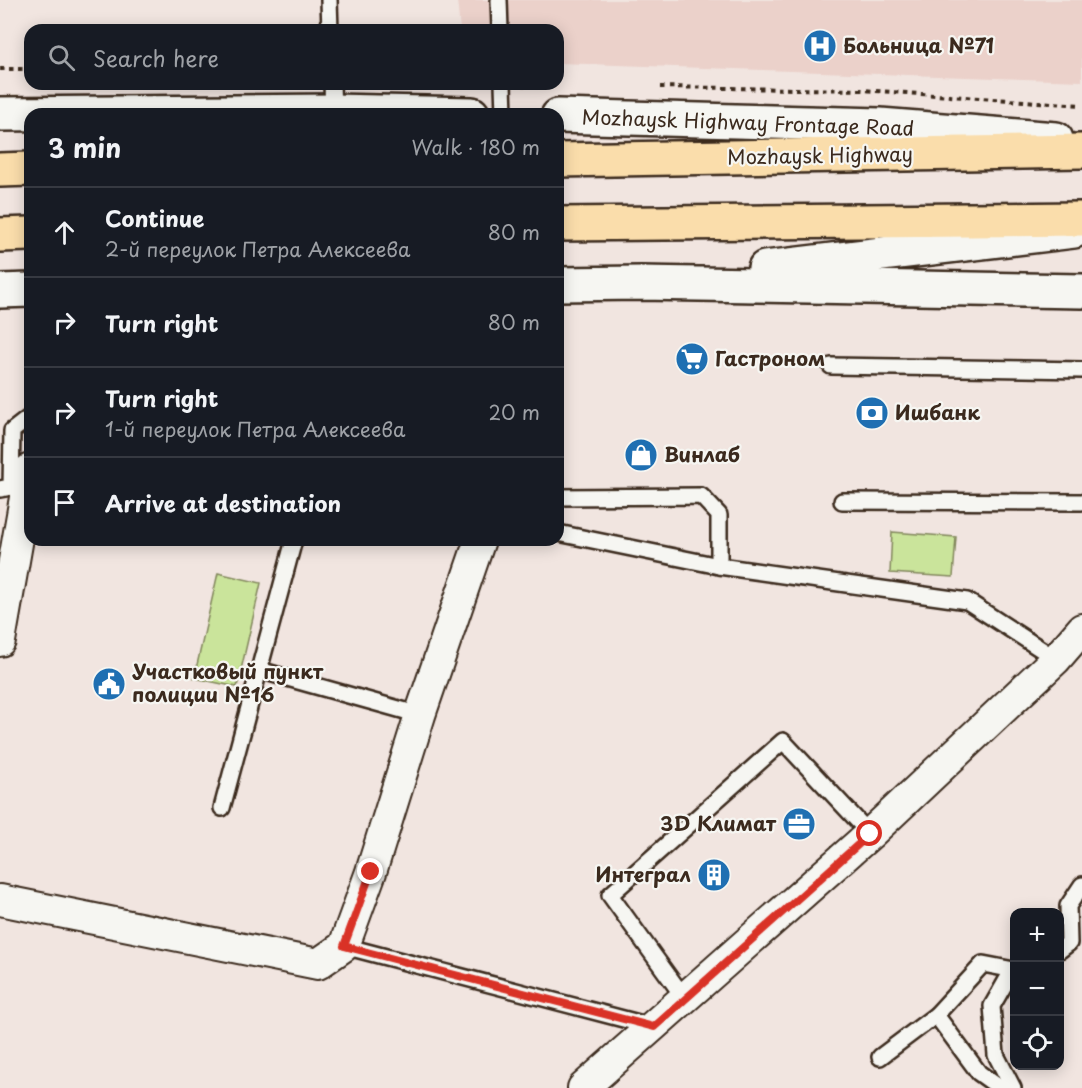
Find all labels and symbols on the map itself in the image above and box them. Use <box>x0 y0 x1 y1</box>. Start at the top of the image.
hospital icon: Больница №71 <box>802 28 838 64</box>
place label: Больница №71 <box>843 30 994 60</box>
street label: Mozhaysk Highway Frontage Road <box>581 101 915 143</box>
street label: Mozhaysk Highway <box>727 138 913 172</box>
supermarket icon: Гастроном <box>674 341 710 377</box>
place label: Гастроном <box>715 343 825 373</box>
bank icon: Ишбанк <box>854 395 890 431</box>
place label: Ишбанк <box>895 397 980 427</box>
shop icon: Винлаб <box>623 437 659 473</box>
place label: Винлаб <box>664 439 740 469</box>
place label: Участковый пункт полиции №16 <box>132 656 324 709</box>
public building icon: Участковый пункт полиции №16 <box>91 666 127 702</box>
office icon: 3D Климат <box>781 806 817 842</box>
place label: 3D Климат <box>660 808 777 838</box>
route start <box>856 820 882 846</box>
building icon: Интеграл <box>696 857 732 893</box>
route end <box>357 858 383 884</box>
place label: Интеграл <box>595 859 691 889</box>

